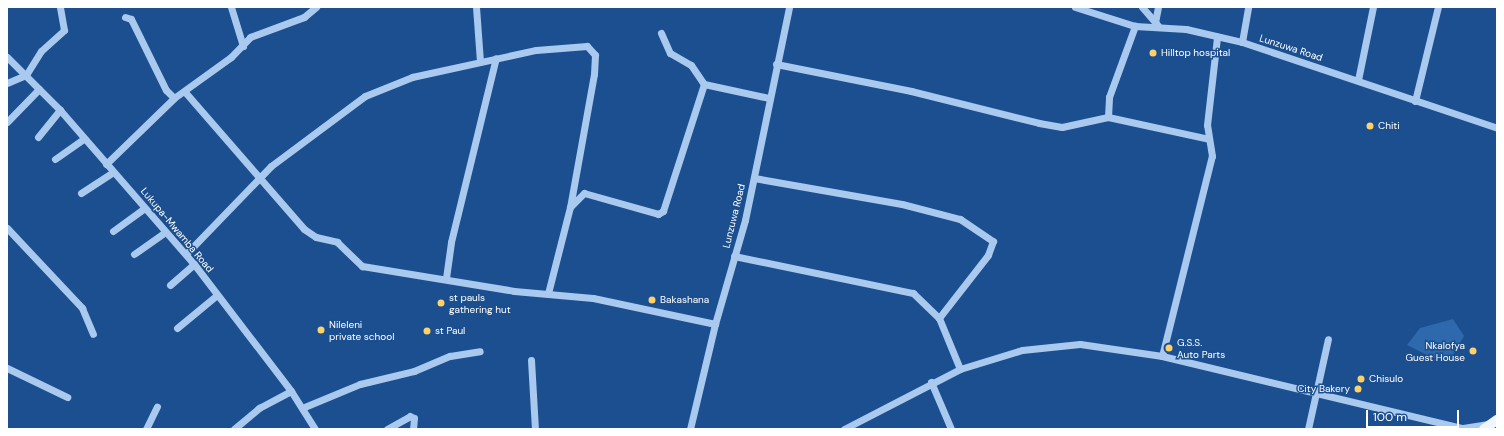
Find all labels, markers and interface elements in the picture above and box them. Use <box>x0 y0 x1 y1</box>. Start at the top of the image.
street label: Lunzuwa Road <box>1258 32 1324 64</box>
place label: Hilltop hospital <box>1161 47 1230 59</box>
marker: Hilltop hospital <box>1148 48 1158 58</box>
place label: Chiti <box>1378 120 1400 132</box>
marker: Chiti <box>1365 121 1375 131</box>
street label: Lunzuwa Road <box>720 183 748 249</box>
street label: Lukupa-Mwamba Road <box>138 185 216 275</box>
place label: st pauls gathering hut <box>449 291 511 314</box>
place label: Bakashana <box>660 294 709 306</box>
marker: Bakashana <box>647 295 657 305</box>
marker: st pauls gathering hut <box>436 298 446 308</box>
place label: Nileleni private school <box>329 318 394 342</box>
marker: Nileleni private school <box>316 325 326 335</box>
place label: st Paul <box>435 325 465 337</box>
marker: st Paul <box>422 326 432 336</box>
place label: G.S.S. Auto Parts <box>1177 336 1225 360</box>
place label: Nkalofya Guest House <box>1405 339 1465 362</box>
marker: G.S.S. Auto Parts <box>1164 343 1174 353</box>
marker: Nkalofya Guest House <box>1468 346 1478 356</box>
place label: Chisulo <box>1369 373 1403 385</box>
marker: Chisulo <box>1356 374 1366 384</box>
place label: City Bakery <box>1297 383 1350 395</box>
marker: City Bakery <box>1353 384 1363 394</box>
scale bar <box>1368 402 1461 428</box>
text: 100 m <box>1373 409 1407 425</box>

